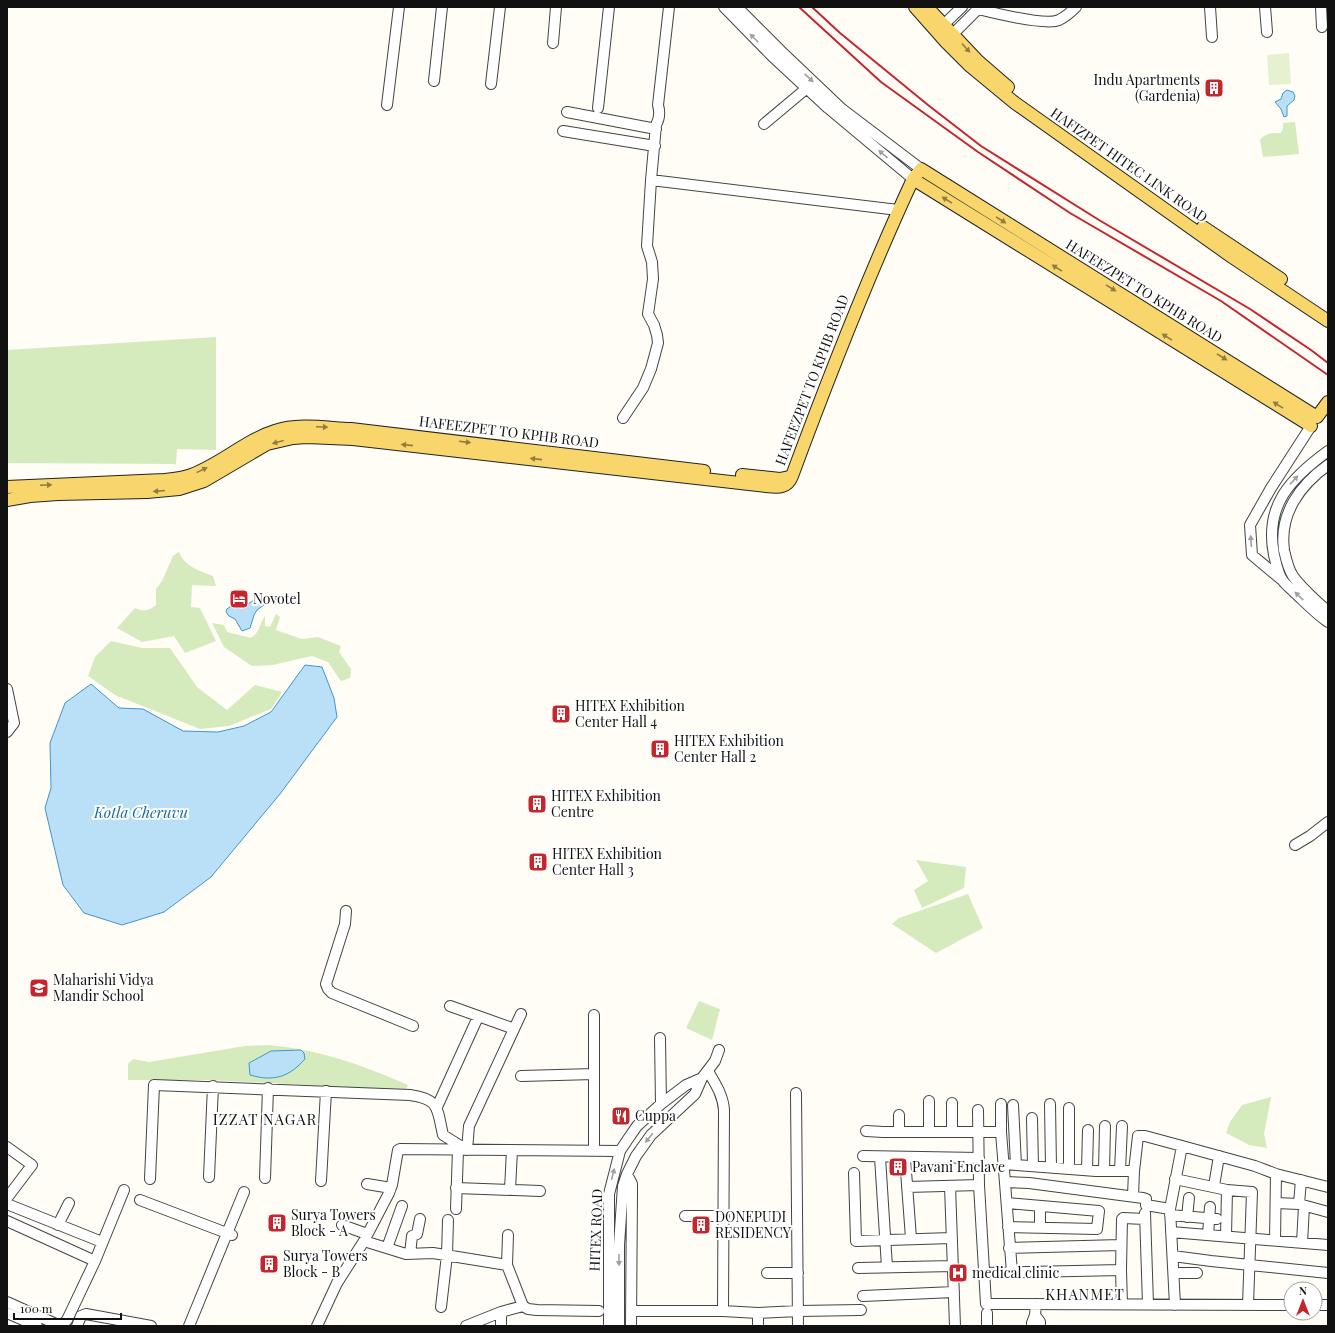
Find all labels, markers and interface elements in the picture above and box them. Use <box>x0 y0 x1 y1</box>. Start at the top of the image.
one-way arrow <box>749 33 759 43</box>
one-way arrow <box>961 44 970 53</box>
place label: Indu Apartments (Gardenia) <box>1093 70 1200 105</box>
one-way arrow <box>804 73 814 83</box>
building icon: Indu Apartments (Gardenia) <box>1203 77 1225 99</box>
street label: HAFIZPET HITEC LINK ROAD <box>1047 103 1212 226</box>
one-way arrow <box>878 149 888 158</box>
one-way arrow <box>941 196 952 203</box>
one-way arrow <box>996 216 1006 224</box>
street label: HAFEEZPET TO KPHB ROAD <box>1062 234 1226 347</box>
one-way arrow <box>1052 264 1062 272</box>
one-way arrow <box>1105 285 1117 292</box>
street label: HAFEEZPET TO KPHB ROAD <box>770 292 853 468</box>
one-way arrow <box>1162 333 1173 340</box>
one-way arrow <box>1217 353 1227 361</box>
one-way arrow <box>1273 401 1283 409</box>
street label: HAFEEZPET TO KPHB ROAD <box>418 411 600 452</box>
one-way arrow <box>316 424 328 431</box>
one-way arrow <box>271 439 284 445</box>
one-way arrow <box>459 439 471 445</box>
one-way arrow <box>401 442 413 448</box>
one-way arrow <box>530 456 542 463</box>
one-way arrow <box>197 467 208 473</box>
one-way arrow <box>1289 475 1298 485</box>
one-way arrow <box>40 481 52 488</box>
one-way arrow <box>153 488 165 494</box>
one-way arrow <box>1248 535 1255 547</box>
hotel icon: Novotel <box>228 588 250 610</box>
place label: Novotel <box>253 589 301 608</box>
one-way arrow <box>1294 592 1304 601</box>
place label: HITEX Exhibition Center Hall 4 <box>575 696 686 731</box>
building icon: HITEX Exhibition Center Hall 4 <box>550 703 572 725</box>
place label: HITEX Exhibition Center Hall 2 <box>674 731 785 766</box>
building icon: HITEX Exhibition Center Hall 2 <box>649 738 671 760</box>
place label: HITEX Exhibition Centre <box>551 786 662 821</box>
building icon: HITEX Exhibition Centre <box>526 793 548 815</box>
water label: Kotla Cheruvu <box>93 802 188 822</box>
place label: HITEX Exhibition Center Hall 3 <box>552 844 663 879</box>
building icon: HITEX Exhibition Center Hall 3 <box>527 851 549 873</box>
place label: Maharishi Vidya Mandir School <box>53 970 154 1005</box>
school or university icon: Maharishi Vidya Mandir School <box>28 977 50 999</box>
restaurant icon: Cuppa <box>610 1105 632 1127</box>
place label: Cuppa <box>635 1106 676 1125</box>
district label: IZZAT NAGAR <box>213 1109 317 1129</box>
one-way arrow <box>645 1132 654 1143</box>
building icon: Pavani Enclave <box>887 1156 909 1178</box>
place label: Pavani Enclave <box>912 1157 1005 1176</box>
one-way arrow <box>611 1168 617 1181</box>
street label: HITEX ROAD <box>585 1188 606 1272</box>
place label: Surya Towers Block - A <box>291 1205 376 1240</box>
place label: DONEPUDI RESIDENCY <box>715 1207 792 1242</box>
building icon: Surya Towers Block - A <box>266 1212 288 1234</box>
building icon: DONEPUDI RESIDENCY <box>690 1214 712 1236</box>
place label: Surya Towers Block - B <box>283 1246 368 1281</box>
building icon: Surya Towers Block - B <box>258 1253 280 1275</box>
one-way arrow <box>616 1254 622 1267</box>
hospital icon: medical clinic <box>947 1262 969 1284</box>
place label: medical clinic <box>972 1263 1059 1282</box>
north arrow <box>1283 1281 1323 1321</box>
text: N <box>1299 1283 1307 1298</box>
district label: KHANMET <box>1045 1284 1125 1304</box>
scale bar <box>14 1295 121 1321</box>
text: 100 m <box>20 1300 53 1316</box>

